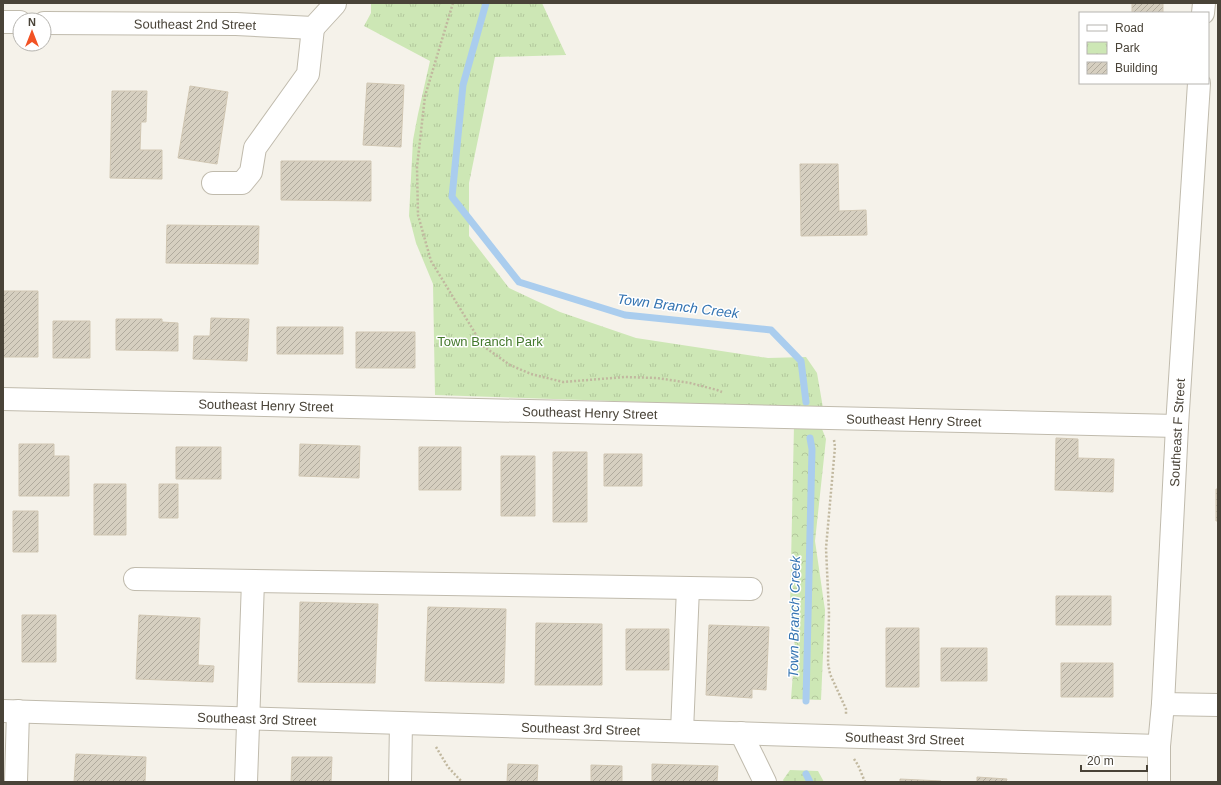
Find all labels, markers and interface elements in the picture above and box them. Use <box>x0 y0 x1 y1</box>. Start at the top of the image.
north arrow <box>12 12 52 52</box>
legend <box>1079 12 1209 84</box>
text: N <box>28 16 36 28</box>
street label: Southeast 2nd Street <box>134 16 257 33</box>
text: Road <box>1115 21 1144 35</box>
text: Park <box>1115 41 1141 55</box>
text: Building <box>1115 61 1158 75</box>
water label: Town Branch Creek <box>616 291 741 322</box>
park label: Town Branch Park <box>437 334 543 349</box>
street label: Southeast F Street <box>1166 378 1188 487</box>
street label: Southeast Henry Street <box>198 396 334 414</box>
street label: Southeast Henry Street <box>522 403 658 422</box>
street label: Southeast Henry Street <box>846 411 982 429</box>
water label: Town Branch Creek <box>785 555 803 678</box>
street label: Southeast 3rd Street <box>197 709 317 728</box>
street label: Southeast 3rd Street <box>521 719 641 738</box>
street label: Southeast 3rd Street <box>845 729 965 748</box>
scale bar <box>1081 747 1147 773</box>
text: 20 m <box>1087 754 1114 768</box>

